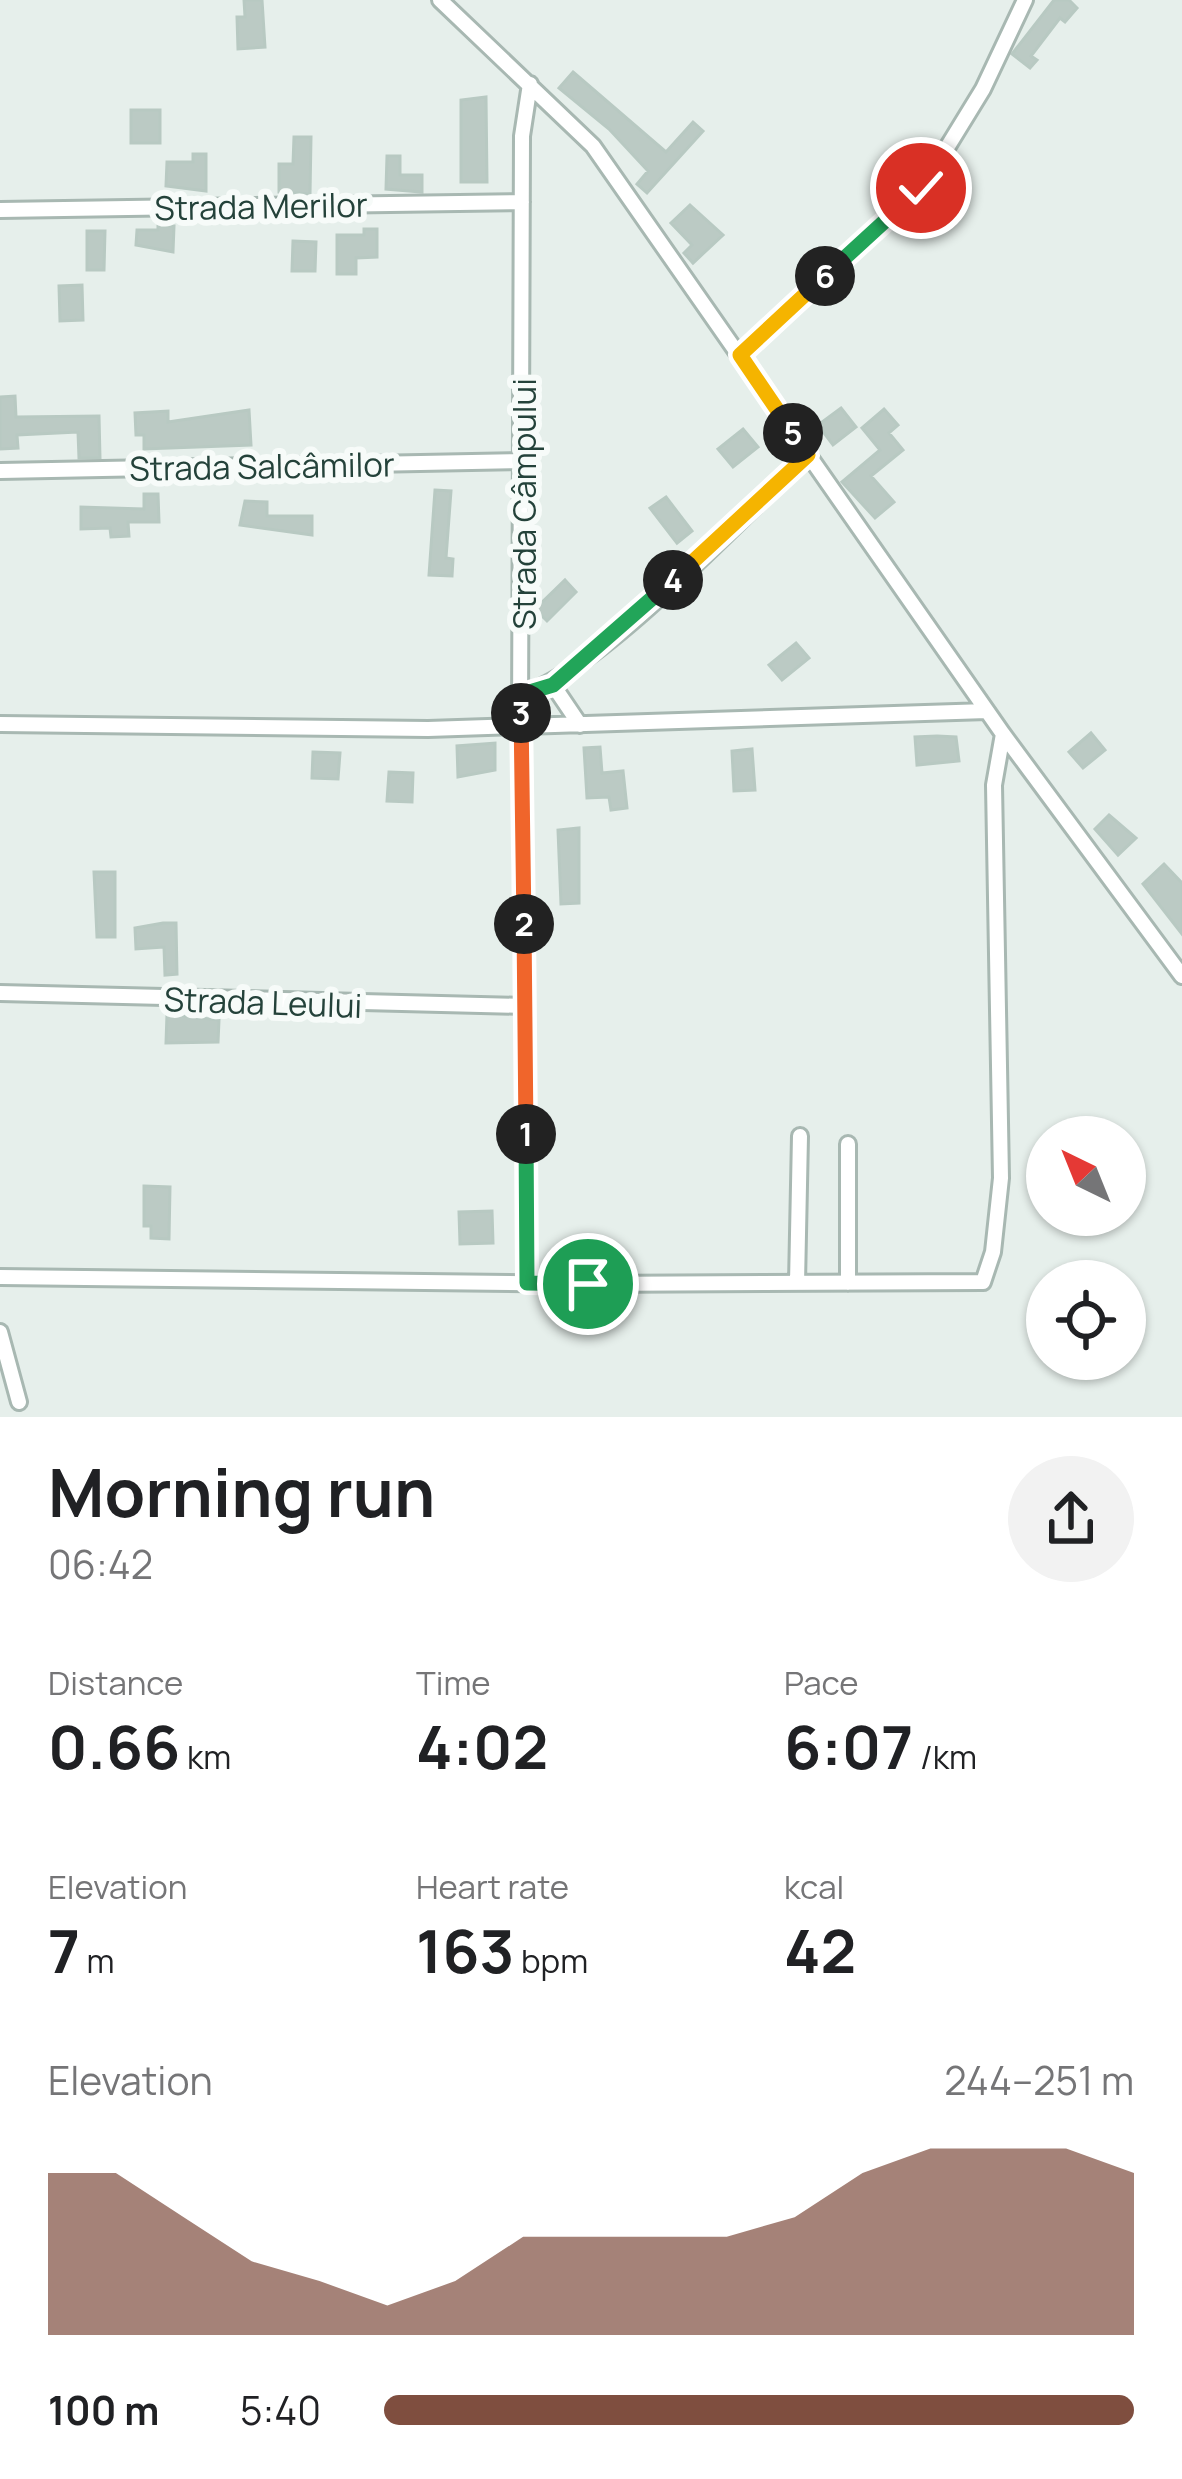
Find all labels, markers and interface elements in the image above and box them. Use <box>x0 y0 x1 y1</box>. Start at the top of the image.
pin <box>870 137 972 239</box>
icon: check <box>888 155 954 221</box>
street label: Strada Merilor <box>154 182 368 230</box>
pin: 6 <box>795 246 855 306</box>
text: 6 <box>815 253 835 298</box>
street label: Strada Câmpului <box>501 378 546 630</box>
pin: 5 <box>763 403 823 463</box>
text: 5 <box>783 410 803 455</box>
street label: Strada Salcâmilor <box>129 441 395 491</box>
pin: 4 <box>643 550 703 610</box>
text: 4 <box>663 557 683 602</box>
pin: 3 <box>491 683 551 743</box>
text: 3 <box>511 690 531 735</box>
pin: 2 <box>494 894 554 954</box>
text: 2 <box>514 901 534 946</box>
street label: Strada Leului <box>163 976 363 1028</box>
pin: 1 <box>496 1104 556 1164</box>
text: 1 <box>519 1111 533 1156</box>
north arrow <box>1026 1116 1146 1236</box>
map controls <box>1026 1116 1146 1380</box>
pin <box>537 1233 639 1335</box>
icon: arrive <box>555 1251 621 1317</box>
button: locate <box>1026 1260 1146 1380</box>
text: Morning run <box>48 1447 435 1537</box>
button: share <box>1008 1456 1134 1582</box>
text: 06:42 <box>48 1537 153 1591</box>
text: Distance <box>48 1660 183 1705</box>
text: Time <box>416 1660 491 1705</box>
text: Pace <box>784 1660 859 1705</box>
text: 0.66 <box>48 1705 180 1787</box>
text: 4:02 <box>416 1705 548 1787</box>
text: 6:07 <box>784 1705 913 1787</box>
text: km <box>180 1734 231 1779</box>
text: /km <box>913 1734 977 1779</box>
text: Elevation <box>48 1864 187 1909</box>
text: Heart rate <box>416 1864 569 1909</box>
text: kcal <box>784 1864 844 1909</box>
text: 7 <box>48 1909 80 1991</box>
text: 163 <box>416 1909 514 1991</box>
text: 42 <box>784 1909 856 1991</box>
text: m <box>80 1938 115 1983</box>
text: bpm <box>514 1938 588 1983</box>
text: Elevation <box>48 2053 213 2107</box>
text: 244–251 m <box>944 2053 1134 2107</box>
text: 100 m <box>48 2383 159 2437</box>
text: 5:40 <box>240 2383 321 2437</box>

